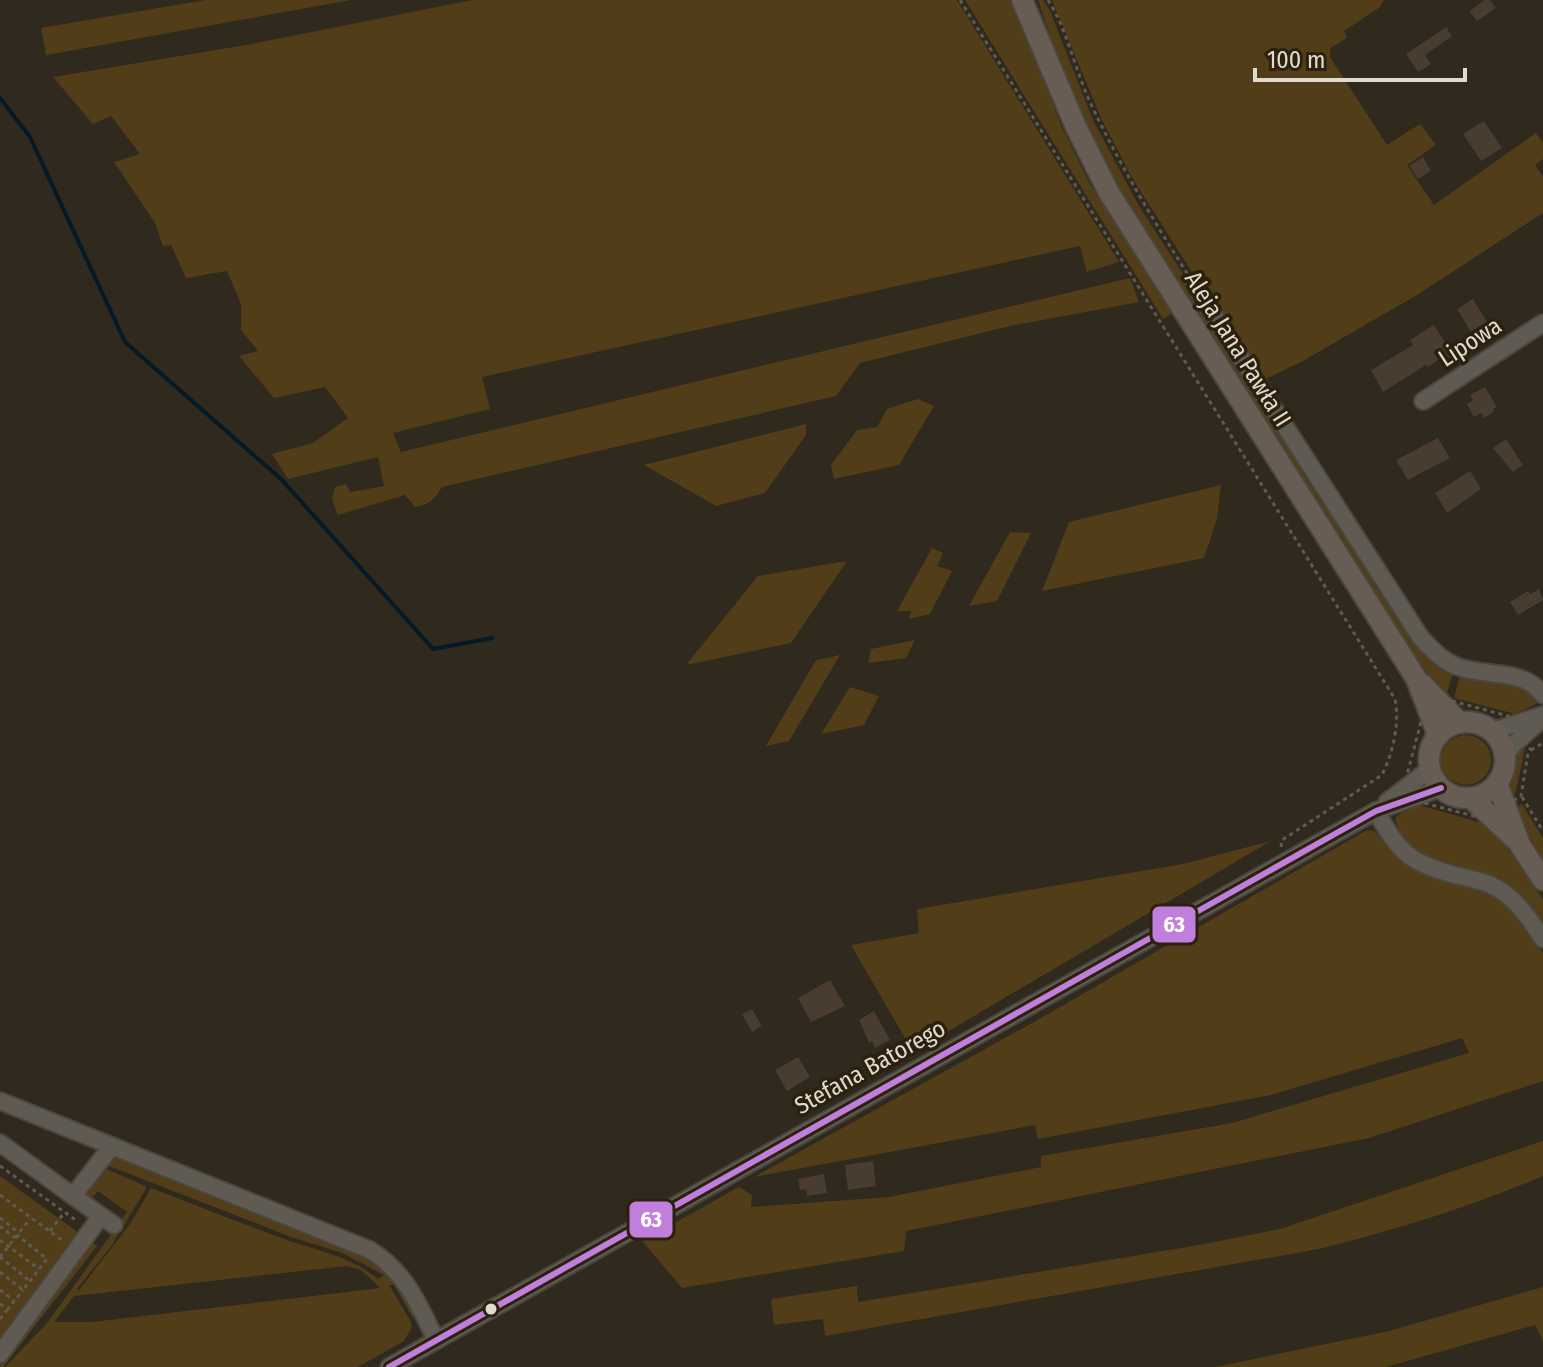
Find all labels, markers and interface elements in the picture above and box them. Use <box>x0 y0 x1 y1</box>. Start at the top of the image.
scale bar <box>1255 32 1465 82</box>
text: 100 m <box>1267 46 1325 74</box>
street label: Aleja Jana Pawła II <box>1179 266 1297 432</box>
street label: Lipowa <box>1433 311 1507 373</box>
line badge: 63 <box>1151 905 1197 944</box>
text: 63 <box>1163 911 1185 938</box>
street label: Stefana Batorego <box>790 1014 950 1120</box>
line badge: 63 <box>628 1200 674 1239</box>
text: 63 <box>640 1206 662 1233</box>
unlabelled marker <box>483 1301 499 1317</box>

